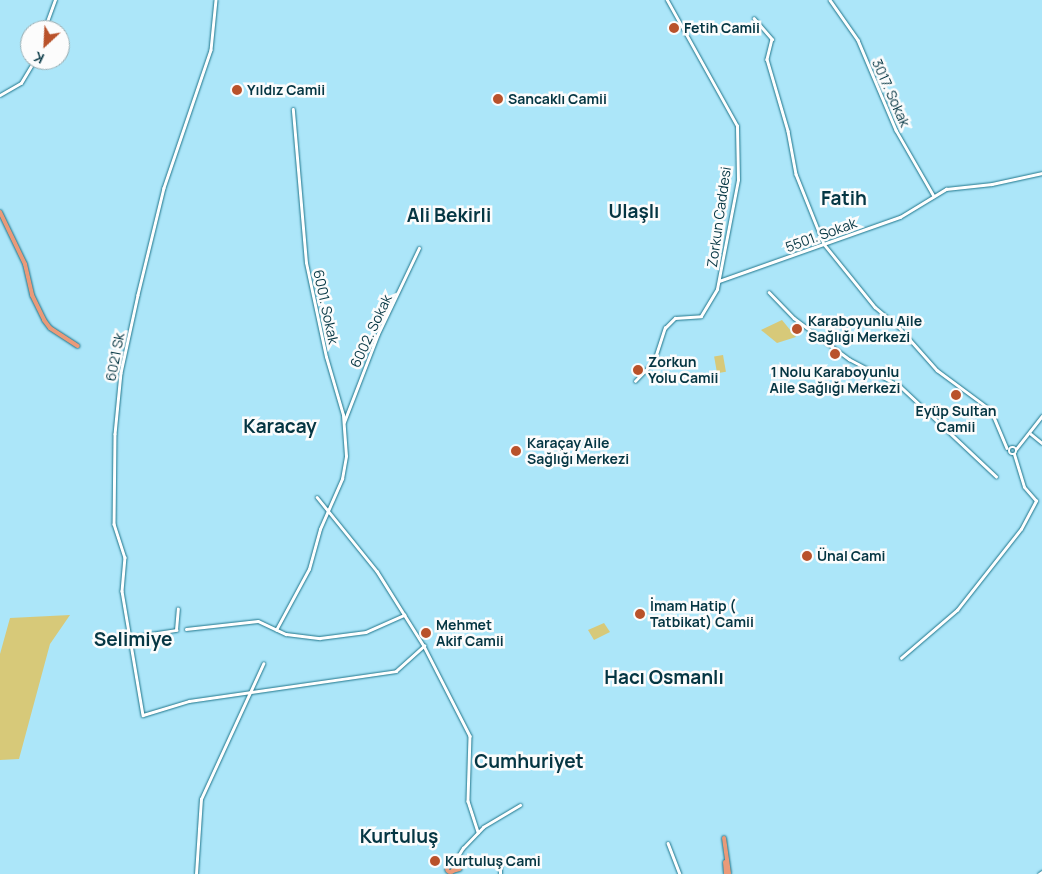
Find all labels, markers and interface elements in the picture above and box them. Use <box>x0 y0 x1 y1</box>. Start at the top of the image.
north arrow <box>20 20 70 70</box>
place label: Fetih Camii <box>684 20 760 36</box>
marker: Fetih Camii <box>668 22 680 34</box>
text: K <box>31 48 47 69</box>
street label: 3017. Sokak <box>869 56 913 130</box>
place label: Yıldız Camii <box>247 82 325 98</box>
marker: Yıldız Camii <box>231 84 243 96</box>
place label: Sancaklı Camii <box>508 91 607 107</box>
marker: Sancaklı Camii <box>492 93 504 105</box>
street label: Zorkun Caddesi <box>704 166 734 268</box>
district label: Fatih <box>821 188 867 210</box>
district label: Ulaşlı <box>609 201 659 223</box>
district label: Ali Bekirli <box>407 205 491 227</box>
street label: 5501. Sokak <box>783 214 859 256</box>
street label: 6001. Sokak <box>310 268 342 346</box>
street label: 6002. Sokak <box>347 292 395 370</box>
place label: Karaboyunlu Aile Sağlığı Merkezi <box>808 313 922 346</box>
marker: Karaboyunlu Aile Sağlığı Merkezi <box>790 322 804 336</box>
street label: 6021 Sk <box>102 331 128 383</box>
marker: 1 Nolu Karaboyunlu Aile Sağlığı Merkezi <box>828 347 842 361</box>
place label: Zorkun Yolu Camii <box>648 354 718 387</box>
marker: Zorkun Yolu Camii <box>632 364 644 376</box>
place label: 1 Nolu Karaboyunlu Aile Sağlığı Merkezi <box>770 364 900 397</box>
marker: Eyüp Sultan Camii <box>950 389 962 401</box>
place label: Eyüp Sultan Camii <box>916 403 996 436</box>
district label: Karacay <box>243 416 317 438</box>
place label: Karaçay Aile Sağlığı Merkezi <box>527 435 629 468</box>
marker: Karaçay Aile Sağlığı Merkezi <box>509 444 523 458</box>
place label: Ünal Cami <box>817 548 886 564</box>
marker: Ünal Cami <box>801 550 813 562</box>
place label: İmam Hatip ( Tatbikat) Camii <box>650 598 754 630</box>
marker: İmam Hatip ( Tatbikat) Camii <box>634 608 646 620</box>
place label: Mehmet Akif Camii <box>436 617 504 650</box>
marker: Mehmet Akif Camii <box>420 627 432 639</box>
district label: Selimiye <box>94 629 172 651</box>
district label: Hacı Osmanlı <box>604 667 724 689</box>
district label: Cumhuriyet <box>474 751 584 773</box>
district label: Kurtuluş <box>360 826 438 848</box>
place label: Kurtuluş Cami <box>445 853 541 869</box>
marker: Kurtuluş Cami <box>429 855 441 867</box>

